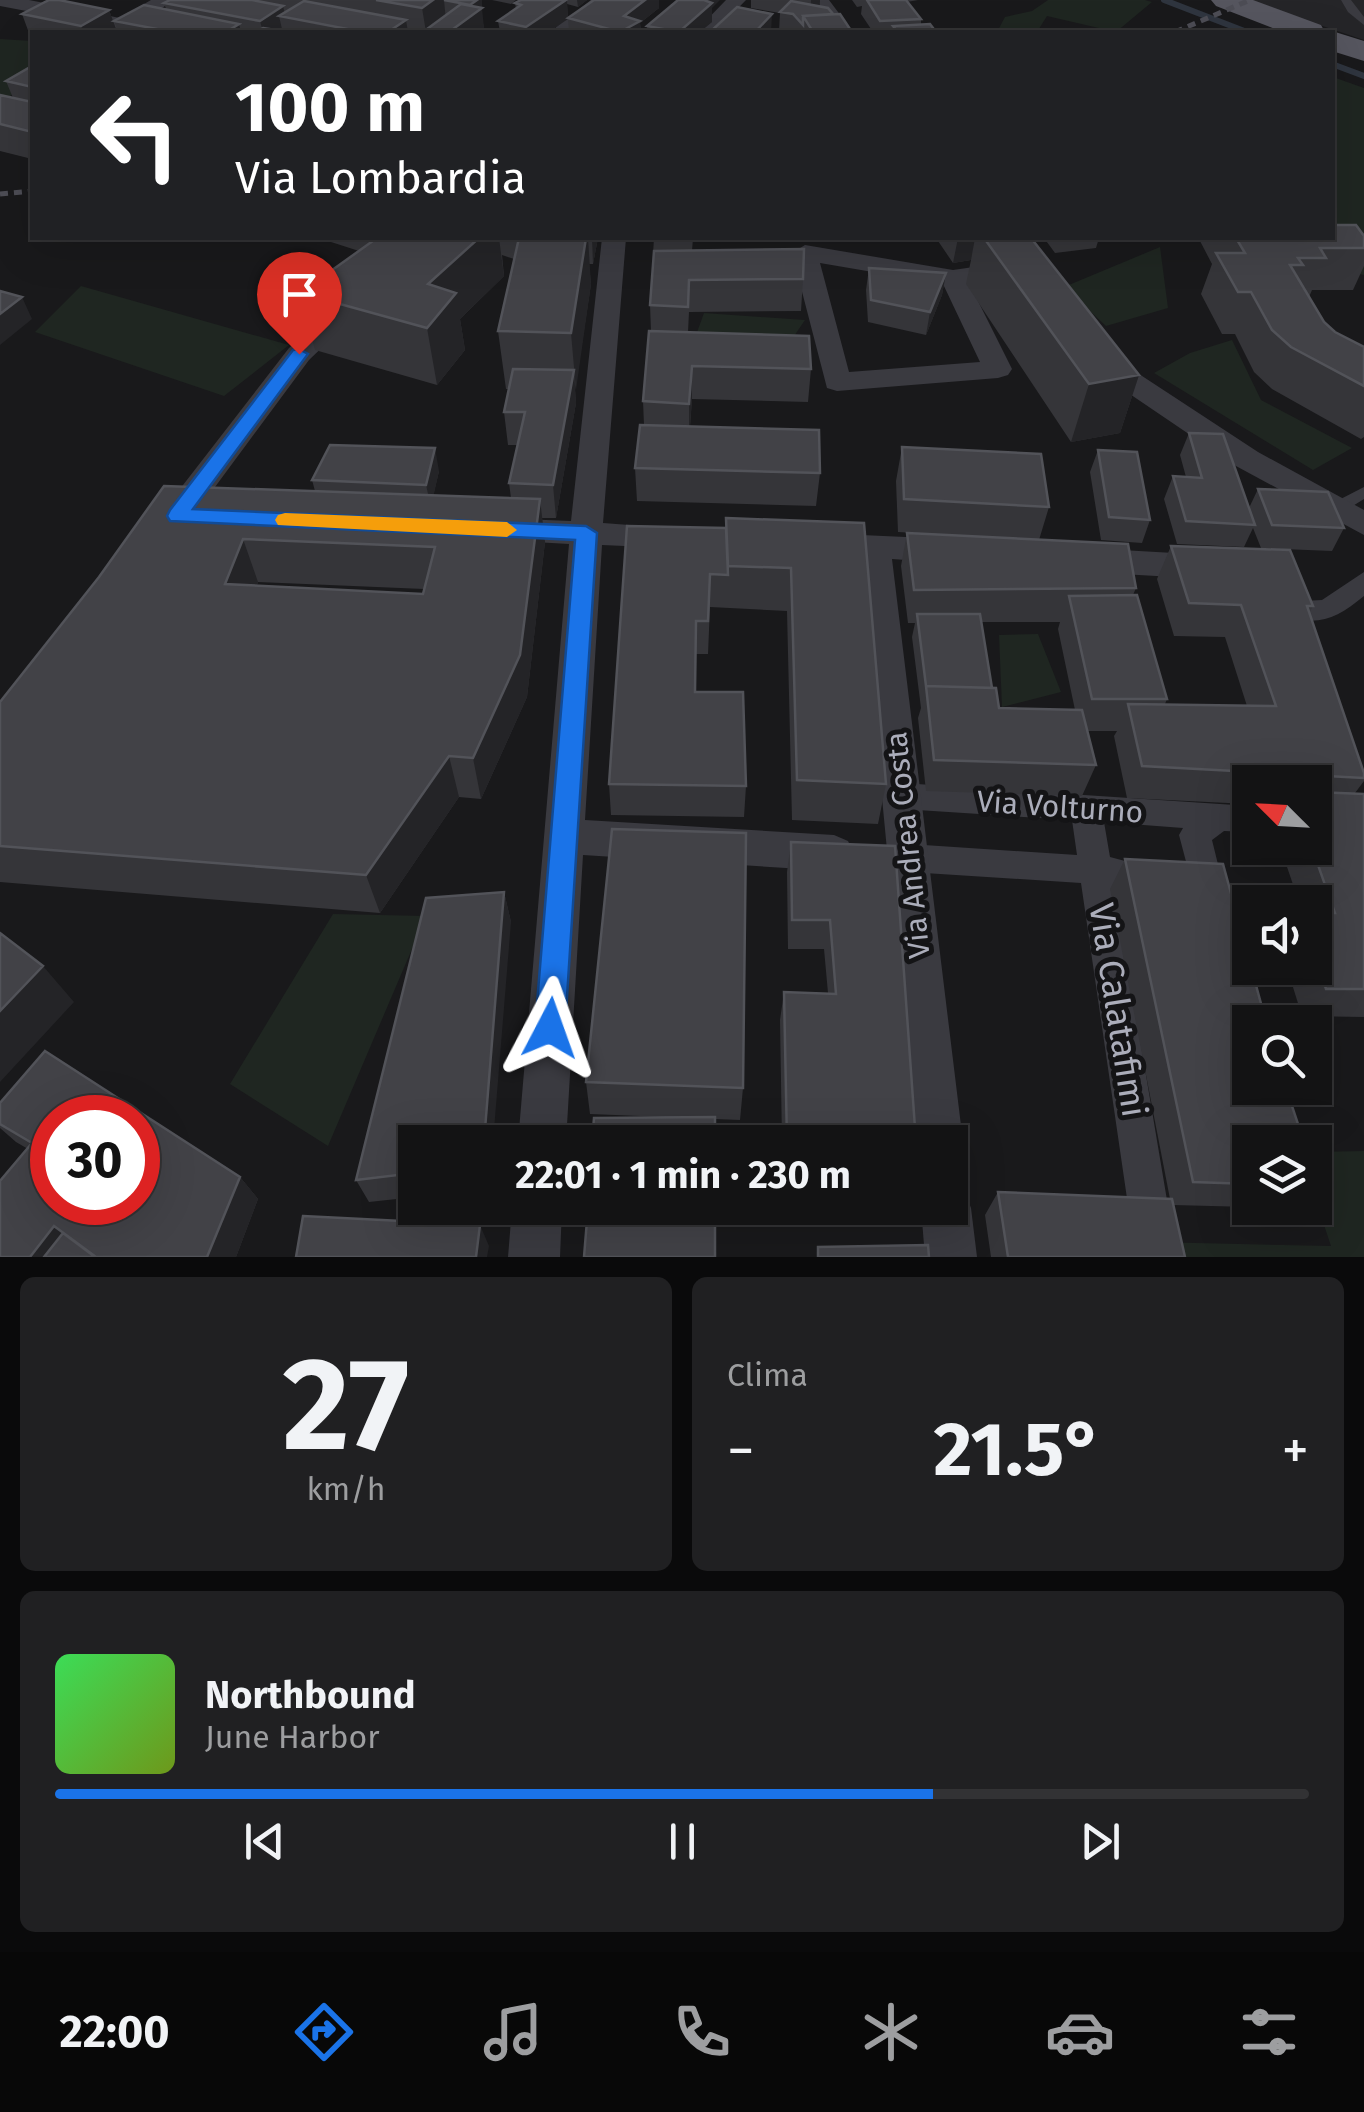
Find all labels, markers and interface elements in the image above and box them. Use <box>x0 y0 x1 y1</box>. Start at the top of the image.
text: 100 m <box>235 66 425 150</box>
icon: left <box>70 70 200 200</box>
text: Via Lombardia <box>235 151 526 205</box>
pin <box>257 252 342 355</box>
icon: arrive <box>272 267 327 322</box>
street label: Via Andrea Costa <box>878 730 938 960</box>
north arrow <box>1232 765 1332 865</box>
map controls <box>1232 765 1332 1225</box>
street label: Via Volturno <box>976 783 1144 831</box>
button: sound <box>1232 885 1332 985</box>
street label: Via Calatafimi <box>1080 900 1156 1120</box>
position arrow <box>498 976 602 1080</box>
button: search <box>1232 1005 1332 1105</box>
speed limit sign: 30 <box>30 1095 160 1225</box>
button: layers <box>1232 1125 1332 1225</box>
text: 22:01 · 1 min · 230 m <box>515 1152 851 1198</box>
text: 27 <box>283 1327 409 1483</box>
text: Clima <box>727 1356 808 1394</box>
text: 21.5° <box>933 1405 1103 1495</box>
text: − <box>727 1418 755 1484</box>
text: + <box>1282 1418 1309 1484</box>
text: km/h <box>306 1470 386 1508</box>
text: Northbound <box>205 1672 416 1718</box>
text: June Harbor <box>205 1718 380 1756</box>
icon: previous <box>237 1814 292 1869</box>
icon: pause <box>655 1814 710 1869</box>
icon: next <box>1073 1814 1128 1869</box>
icon: directions <box>289 1997 359 2067</box>
icon: music <box>478 1997 548 2067</box>
icon: phone <box>667 1997 737 2067</box>
icon: climate <box>856 1997 926 2067</box>
icon: car <box>1045 1997 1115 2067</box>
icon: filters <box>1234 1997 1304 2067</box>
text: 22:00 <box>60 2005 170 2059</box>

